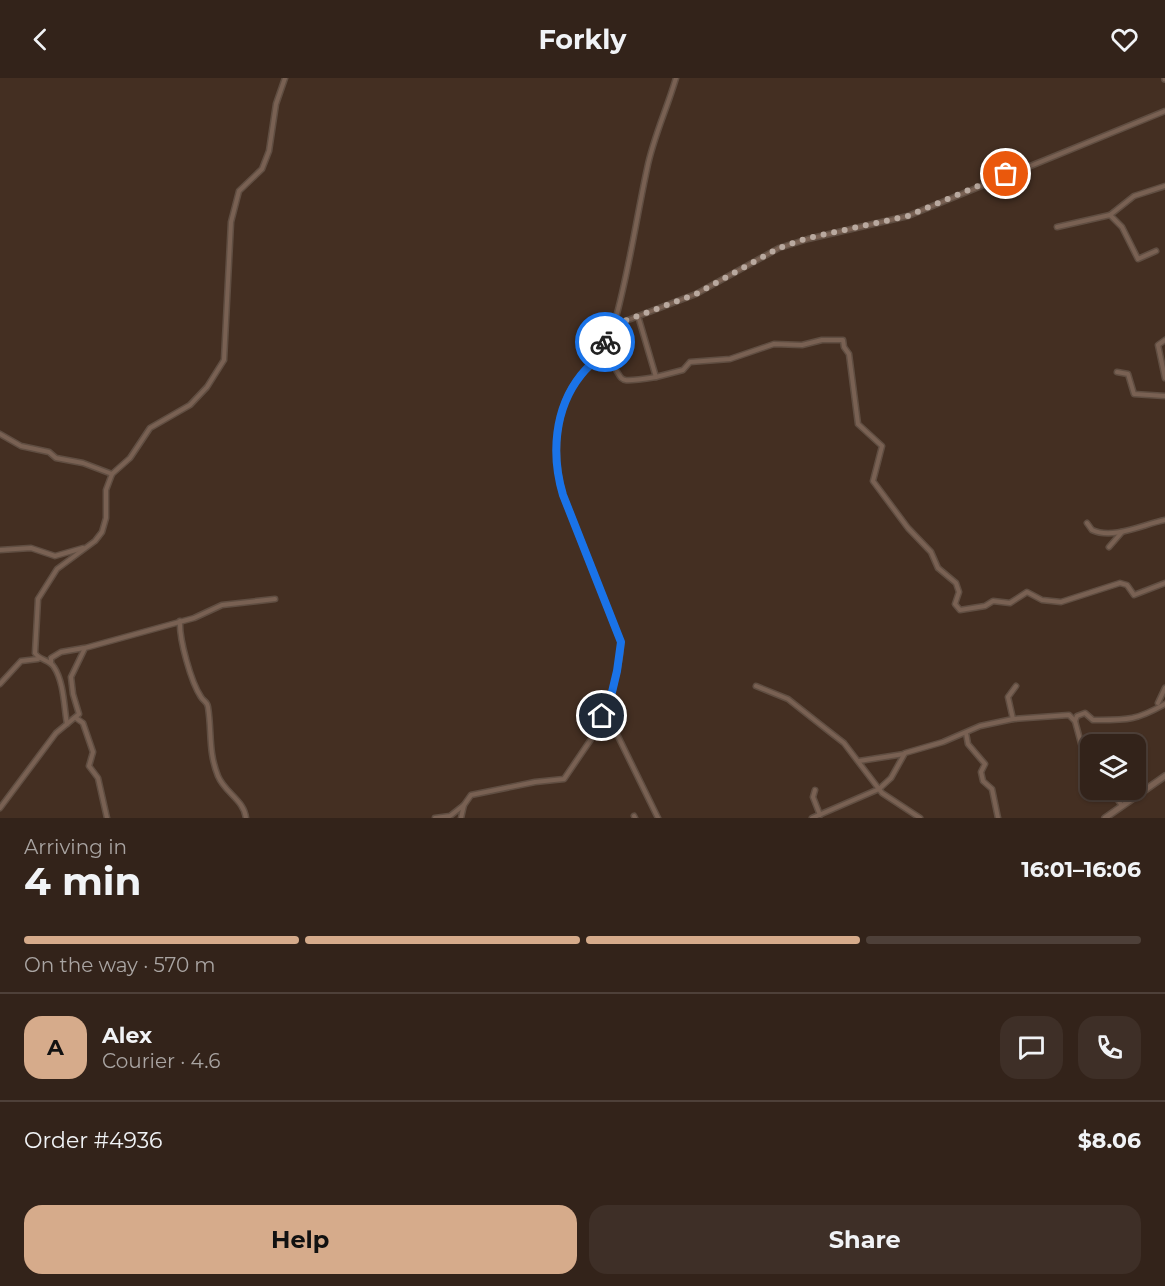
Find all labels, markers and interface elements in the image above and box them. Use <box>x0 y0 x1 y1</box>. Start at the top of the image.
icon: back <box>24 23 57 56</box>
text: Forkly <box>538 23 627 56</box>
icon: heart <box>1108 23 1141 56</box>
pin <box>980 148 1031 199</box>
icon: bag <box>989 157 1022 190</box>
courier <box>575 312 635 372</box>
icon: bike <box>589 326 622 359</box>
pin <box>576 690 627 741</box>
icon: home <box>585 699 618 732</box>
map controls <box>1080 734 1146 800</box>
button: layers <box>1080 734 1146 800</box>
text: Arriving in <box>24 835 127 859</box>
text: 16:01–16:06 <box>1021 856 1141 883</box>
text: 4 min <box>24 857 142 905</box>
text: On the way · 570 m <box>24 953 216 977</box>
button: chat <box>1000 1016 1063 1079</box>
button: phone <box>1078 1016 1141 1079</box>
text: Alex <box>102 1022 152 1049</box>
text: A <box>47 1034 64 1061</box>
text: Courier · 4.6 <box>102 1049 220 1073</box>
text: Order #4936 <box>24 1127 162 1154</box>
text: $8.06 <box>1078 1127 1141 1154</box>
button: Help <box>24 1205 577 1274</box>
button: Share <box>589 1205 1141 1274</box>

